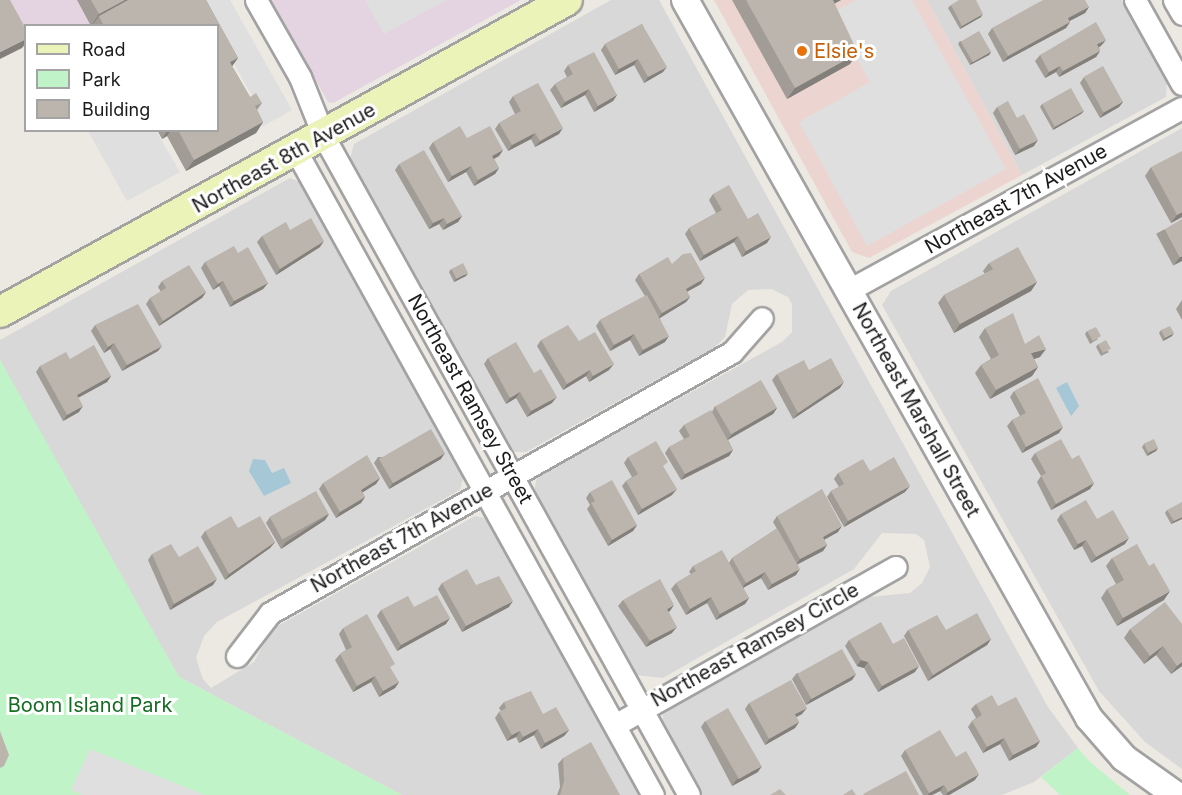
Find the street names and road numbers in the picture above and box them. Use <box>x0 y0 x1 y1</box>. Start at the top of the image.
street label: Northeast 8th Avenue <box>188 98 380 218</box>
street label: Northeast 7th Avenue <box>921 139 1111 259</box>
street label: Northeast Ramsey Street <box>402 290 538 508</box>
street label: Northeast Marshall Street <box>847 299 985 521</box>
street label: Northeast 7th Avenue <box>307 478 497 598</box>
street label: Northeast Ramsey Circle <box>647 578 863 712</box>

